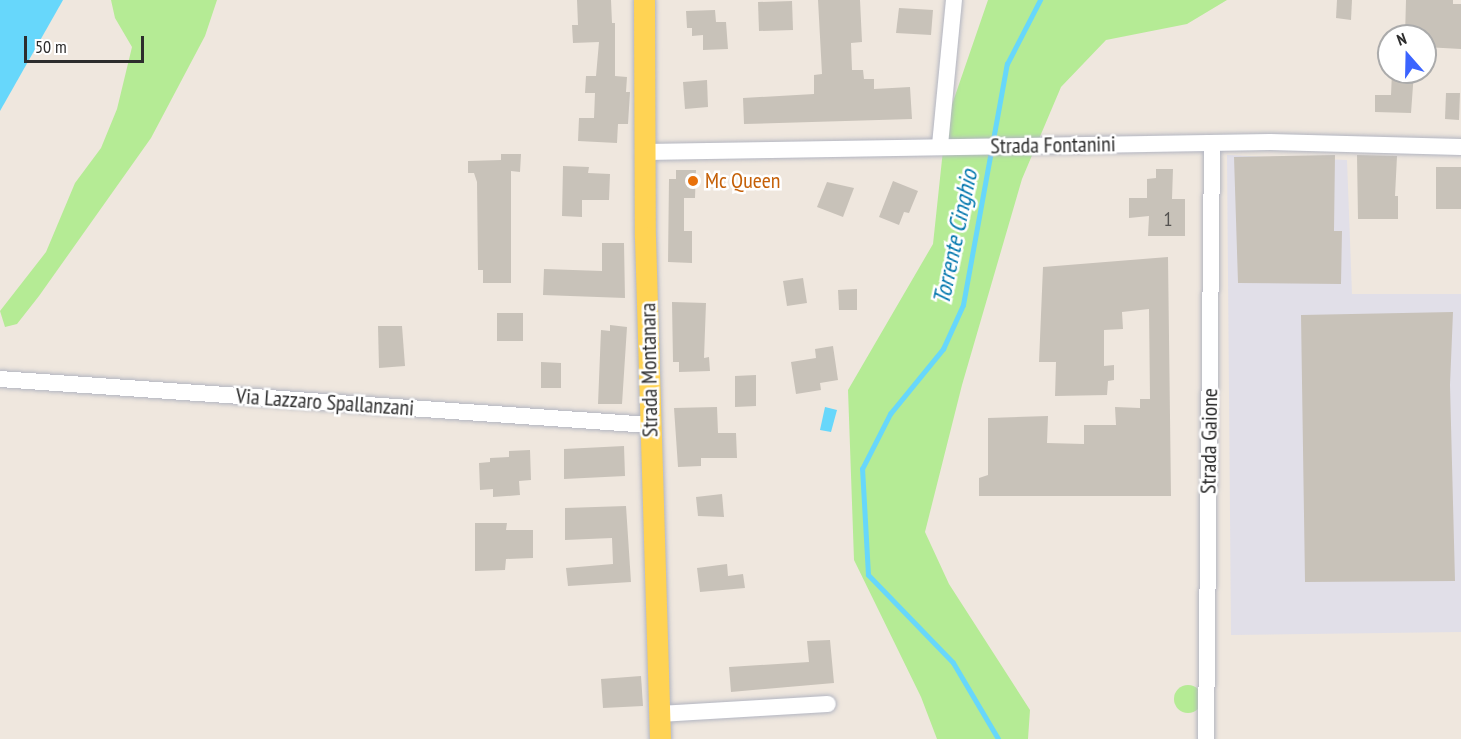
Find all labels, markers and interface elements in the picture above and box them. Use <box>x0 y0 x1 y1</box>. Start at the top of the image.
scale bar <box>27 24 147 62</box>
north arrow <box>1377 24 1437 84</box>
text: N <box>1394 28 1409 50</box>
text: 50 m <box>35 35 67 58</box>
street label: Strada Fontanini <box>990 131 1116 159</box>
water label: Torrente Cinghio <box>927 167 983 307</box>
place label: Mc Queen <box>705 168 781 194</box>
marker: Mc Queen <box>686 174 700 188</box>
house number: 1 <box>1164 207 1172 231</box>
street label: Strada Montanara <box>635 302 663 438</box>
street label: Via Lazzaro Spallanzani <box>235 383 415 421</box>
street label: Strada Gaione <box>1195 388 1223 494</box>

